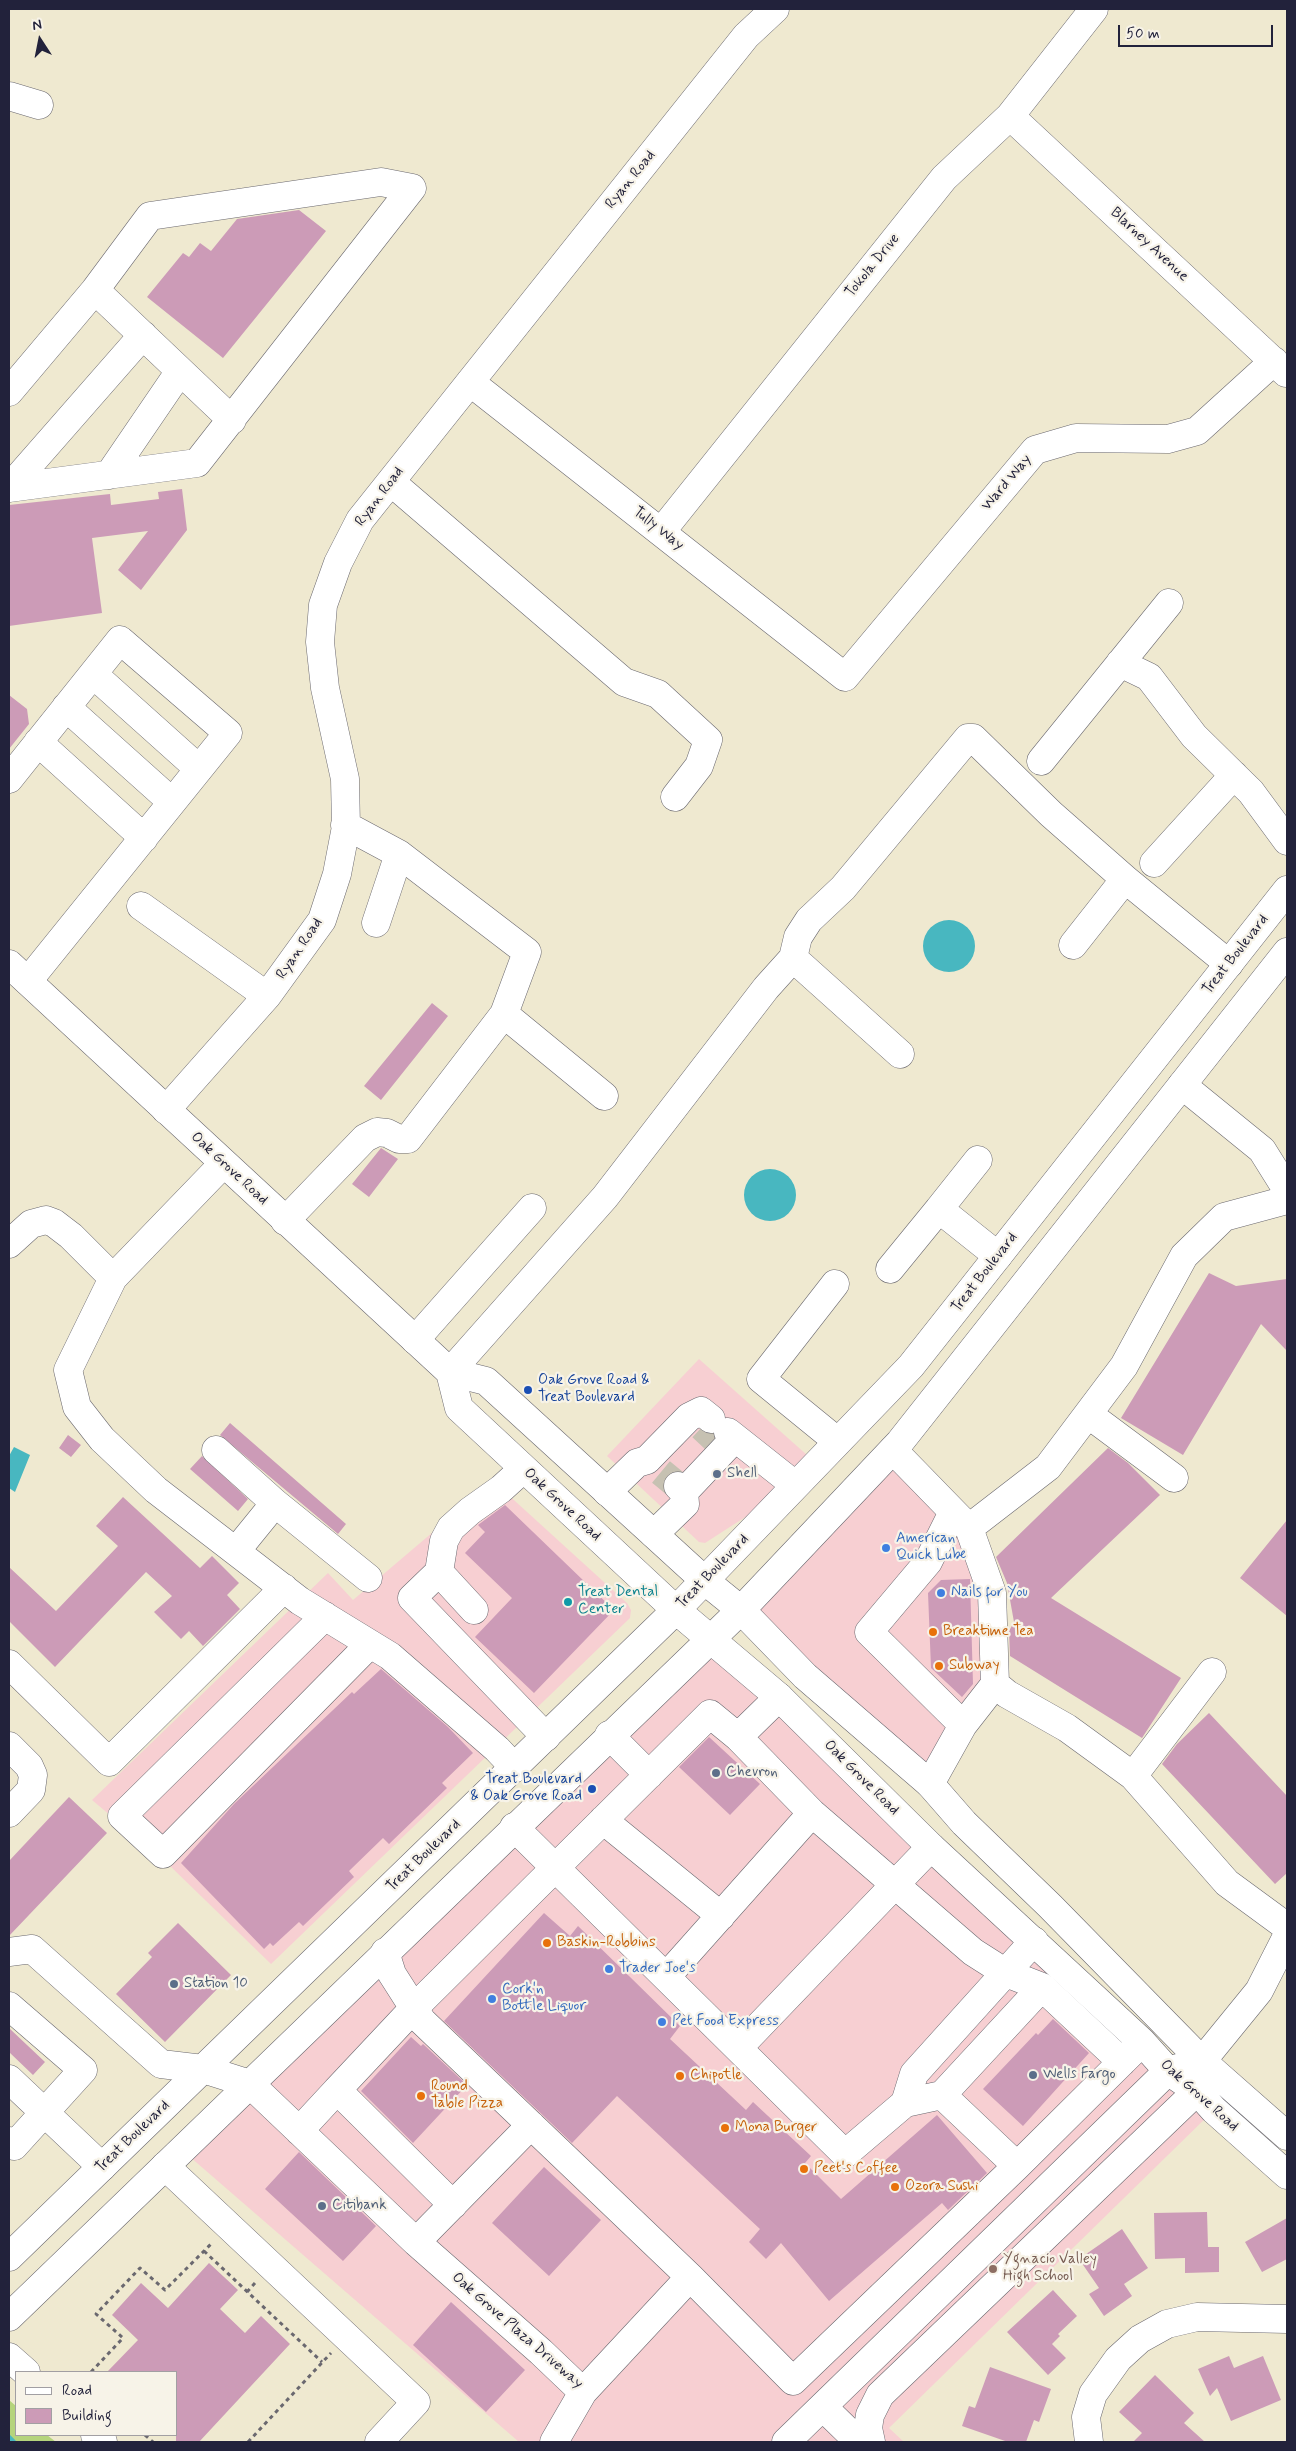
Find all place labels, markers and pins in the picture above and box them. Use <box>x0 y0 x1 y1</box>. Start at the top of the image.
place label: Oak Grove Road & Treat Boulevard <box>538 1372 650 1407</box>
marker: Oak Grove Road & Treat Boulevard <box>522 1384 534 1396</box>
place label: Shell <box>727 1465 757 1483</box>
marker: Shell <box>711 1468 723 1480</box>
place label: American Quick Lube <box>896 1530 966 1565</box>
marker: American Quick Lube <box>880 1542 892 1554</box>
place label: Treat Dental Center <box>578 1584 658 1619</box>
place label: Nails for You <box>951 1584 1028 1602</box>
marker: Nails for You <box>935 1587 947 1599</box>
marker: Treat Dental Center <box>562 1596 574 1608</box>
place label: Breaktime Tea <box>943 1623 1034 1641</box>
marker: Breaktime Tea <box>927 1626 939 1638</box>
place label: Subway <box>949 1657 1000 1675</box>
marker: Subway <box>933 1660 945 1672</box>
place label: Chevron <box>726 1764 778 1782</box>
marker: Chevron <box>710 1767 722 1779</box>
place label: Treat Boulevard & Oak Grove Road <box>470 1771 582 1806</box>
marker: Treat Boulevard & Oak Grove Road <box>586 1783 598 1795</box>
place label: Baskin-Robbins <box>557 1934 656 1952</box>
marker: Baskin-Robbins <box>541 1937 553 1949</box>
place label: Trader Joe's <box>619 1960 696 1978</box>
marker: Trader Joe's <box>603 1963 615 1975</box>
place label: Station 10 <box>184 1975 248 1993</box>
marker: Station 10 <box>168 1978 180 1990</box>
place label: Cork'n Bottle Liquor <box>502 1981 586 2016</box>
marker: Cork'n Bottle Liquor <box>486 1993 498 2005</box>
place label: Pet Food Express <box>672 2013 779 2031</box>
marker: Pet Food Express <box>656 2016 668 2028</box>
place label: Wells Fargo <box>1043 2066 1116 2084</box>
place label: Chipotle <box>690 2067 742 2085</box>
marker: Wells Fargo <box>1027 2069 1039 2081</box>
marker: Chipotle <box>674 2070 686 2082</box>
place label: Round Table Pizza <box>431 2078 503 2113</box>
marker: Round Table Pizza <box>415 2090 427 2102</box>
place label: Mona Burger <box>735 2119 817 2137</box>
marker: Mona Burger <box>719 2122 731 2134</box>
place label: Peet's Coffee <box>814 2160 899 2178</box>
marker: Peet's Coffee <box>798 2163 810 2175</box>
place label: Ozora Sushi <box>905 2178 978 2196</box>
marker: Ozora Sushi <box>889 2181 901 2193</box>
place label: Citibank <box>332 2197 387 2215</box>
marker: Citibank <box>316 2200 328 2212</box>
place label: Ygnacio Valley High School <box>1003 2251 1097 2286</box>
marker: Ygnacio Valley High School <box>987 2263 999 2275</box>

